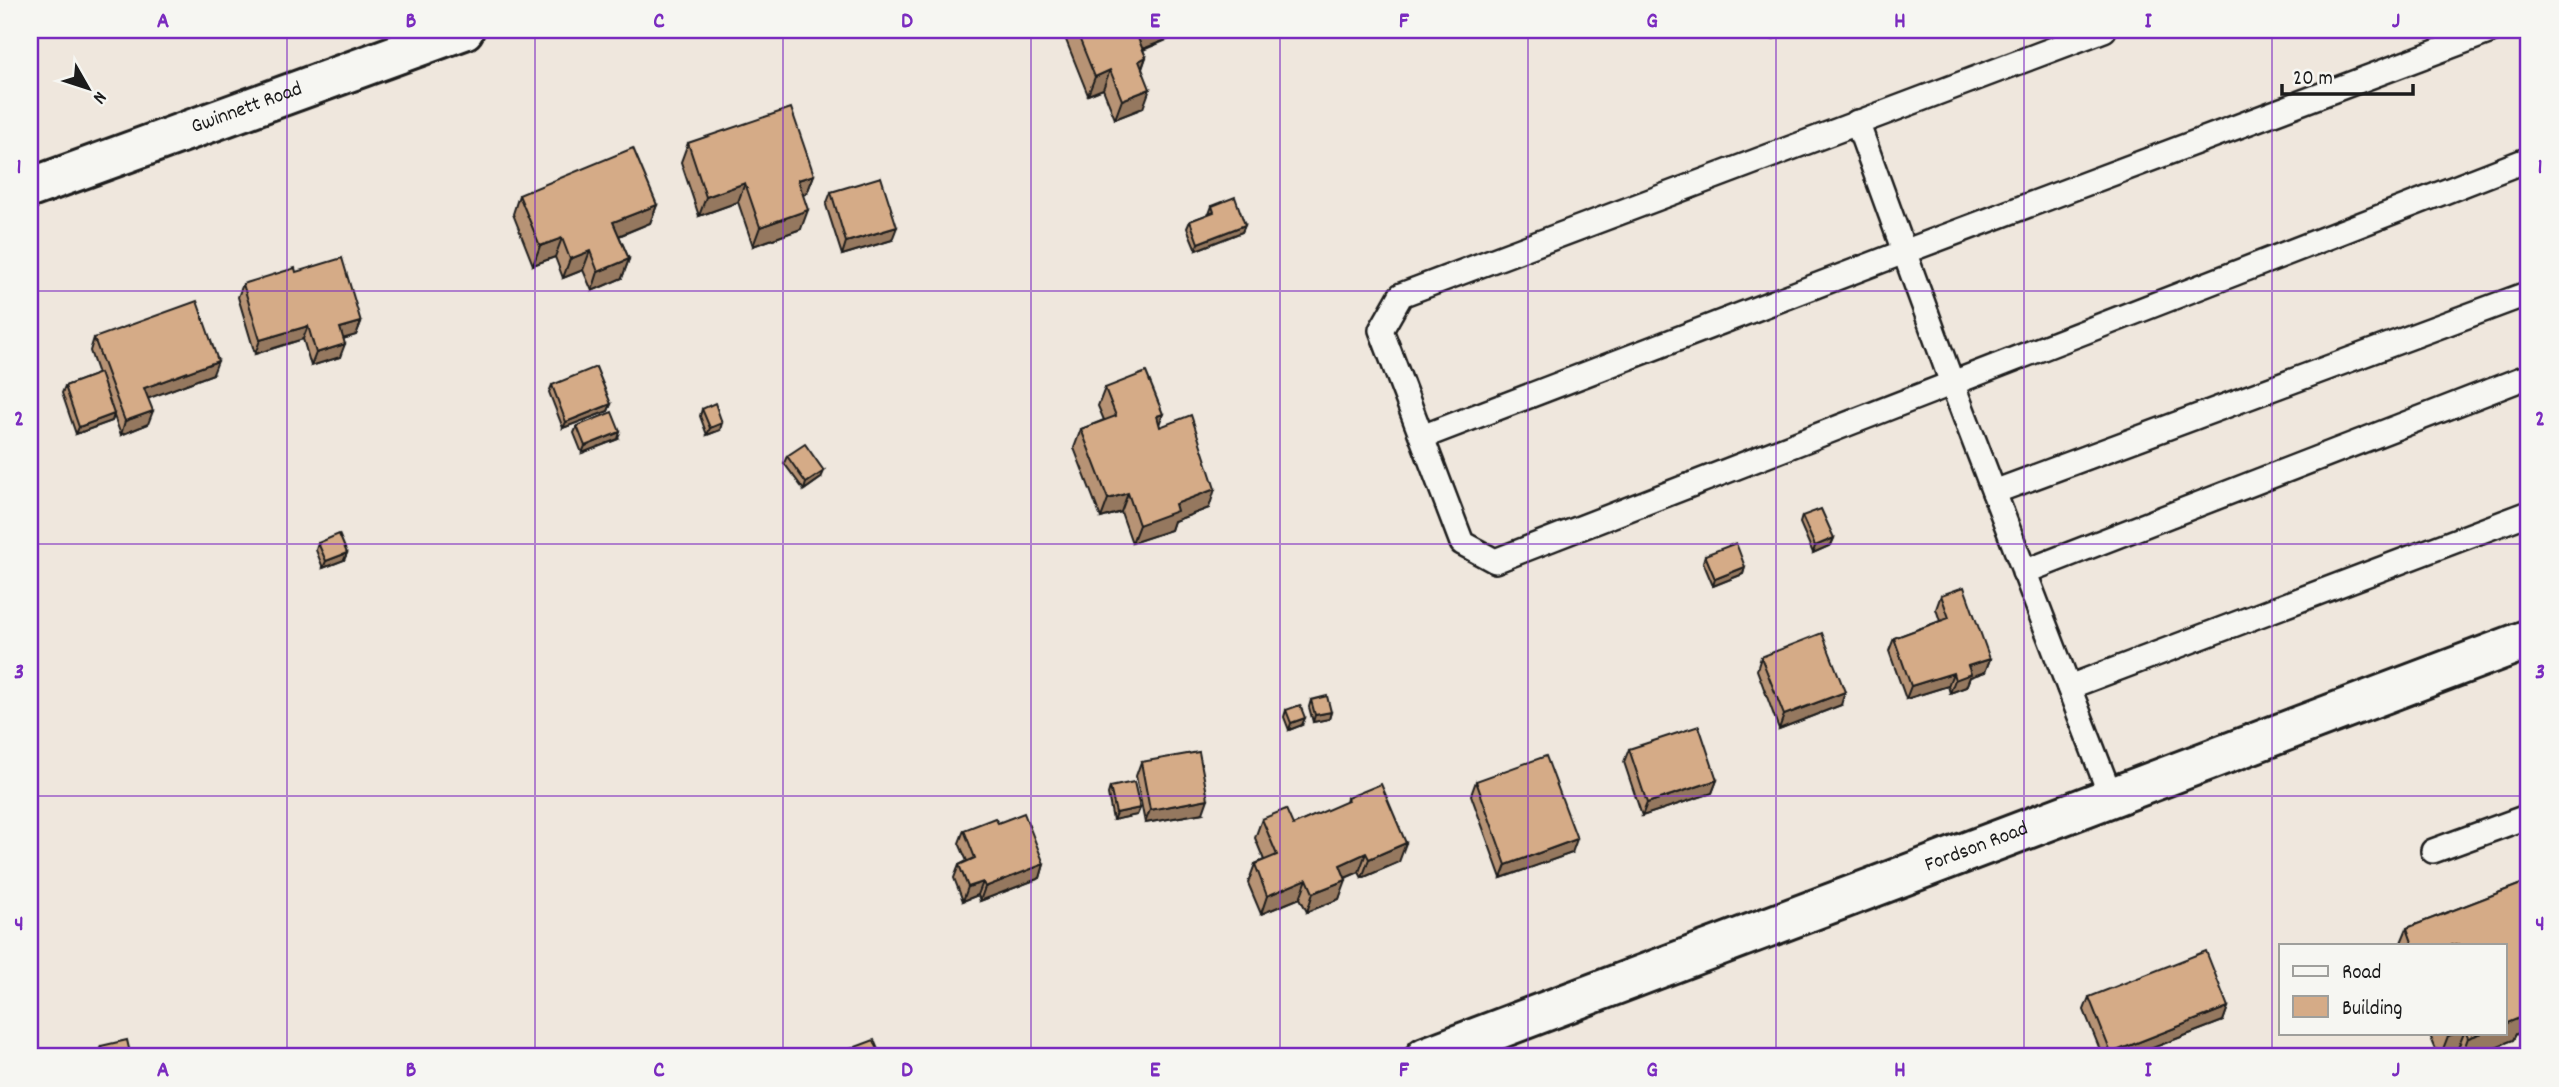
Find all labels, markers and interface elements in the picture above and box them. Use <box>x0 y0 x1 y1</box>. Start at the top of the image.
text: A <box>157 6 169 39</box>
text: B <box>406 6 417 39</box>
text: C <box>653 6 665 39</box>
text: D <box>901 6 913 39</box>
text: E <box>1150 6 1161 39</box>
text: F <box>1399 6 1410 39</box>
text: G <box>1646 6 1658 39</box>
text: H <box>1894 6 1906 39</box>
text: I <box>2144 6 2152 39</box>
text: J <box>2392 6 2400 39</box>
north arrow <box>52 52 122 122</box>
scale bar <box>2282 52 2414 96</box>
text: 20 m <box>2293 65 2333 95</box>
street label: Gwinnett Road <box>187 75 307 143</box>
text: N <box>85 84 112 109</box>
text: 1 <box>16 152 22 185</box>
text: 1 <box>2537 152 2543 185</box>
text: 2 <box>14 404 24 437</box>
text: 2 <box>2535 404 2545 437</box>
text: 3 <box>14 657 24 690</box>
text: 3 <box>2535 657 2545 690</box>
street label: Fordson Road <box>1921 815 2033 881</box>
text: 4 <box>14 909 24 942</box>
text: 4 <box>2535 909 2545 942</box>
legend <box>2279 944 2506 1034</box>
text: Road <box>2342 959 2381 989</box>
text: Building <box>2342 995 2402 1025</box>
text: A <box>157 1055 169 1087</box>
text: B <box>406 1055 417 1087</box>
text: C <box>653 1055 665 1087</box>
text: D <box>901 1055 913 1087</box>
text: E <box>1150 1055 1161 1087</box>
text: F <box>1399 1055 1410 1087</box>
text: G <box>1646 1055 1658 1087</box>
text: H <box>1894 1055 1906 1087</box>
text: I <box>2144 1055 2152 1087</box>
text: J <box>2392 1055 2400 1087</box>

